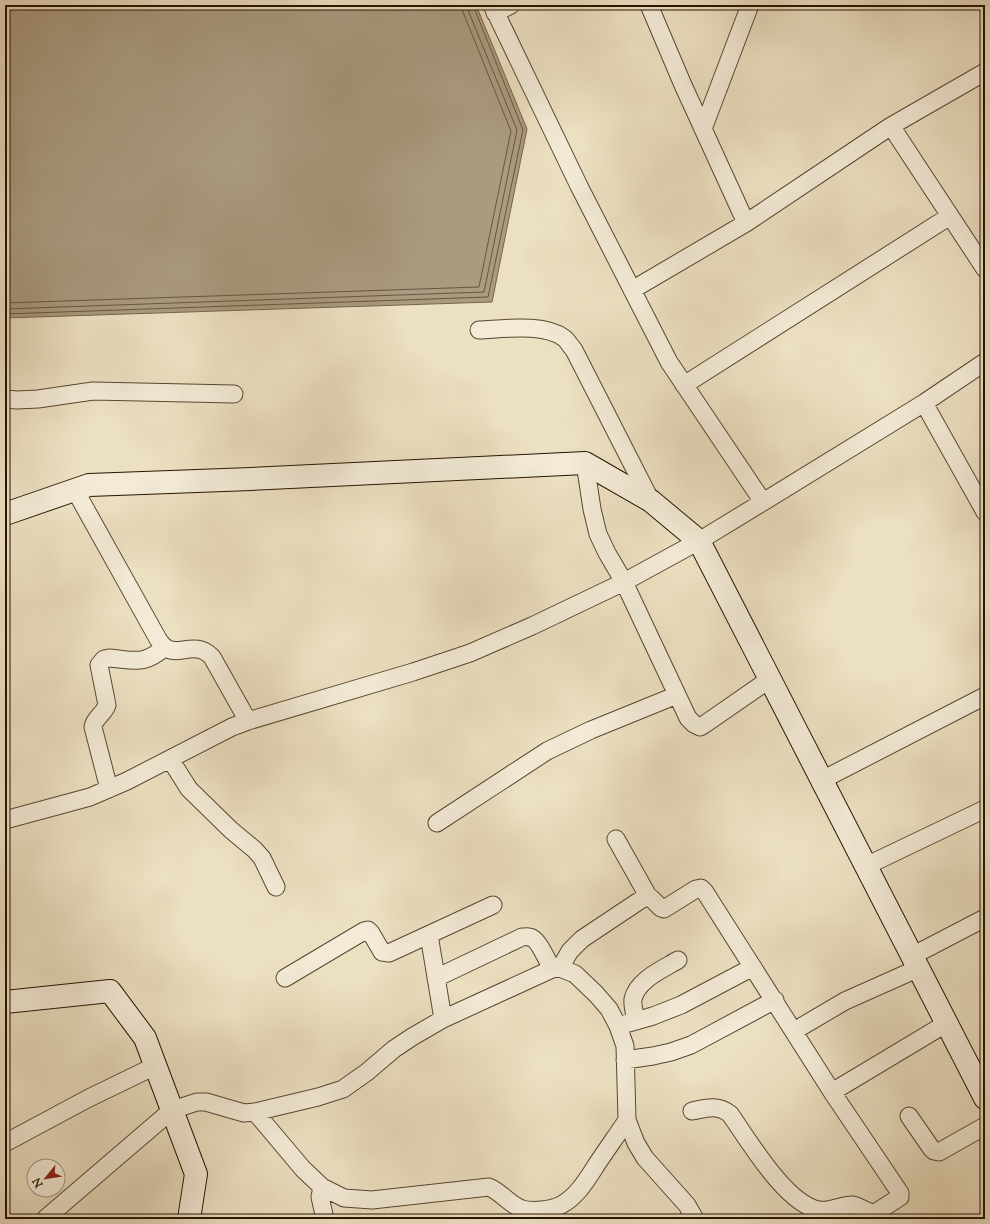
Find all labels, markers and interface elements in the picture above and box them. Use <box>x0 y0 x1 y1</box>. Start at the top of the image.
north arrow <box>26 1158 66 1198</box>
text: N <box>29 1175 48 1191</box>

